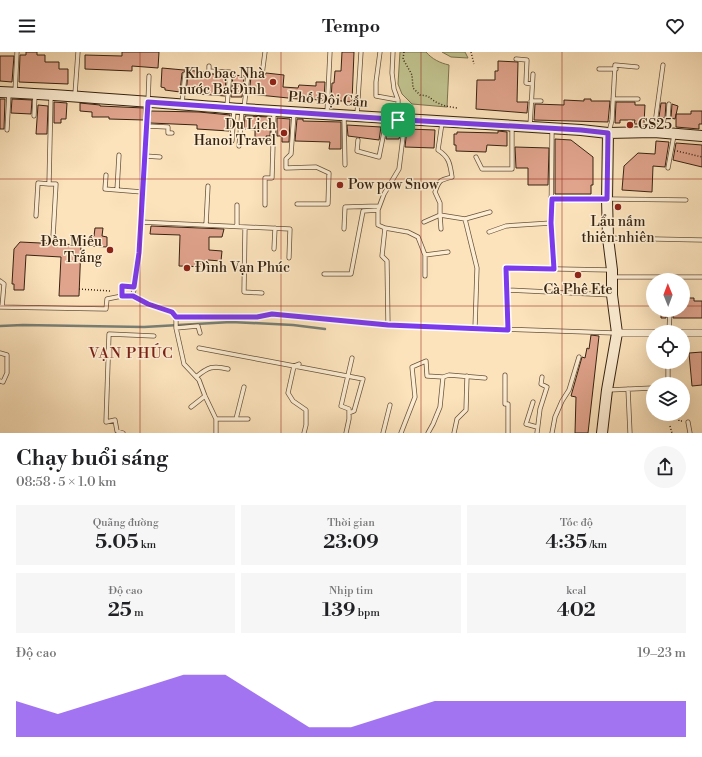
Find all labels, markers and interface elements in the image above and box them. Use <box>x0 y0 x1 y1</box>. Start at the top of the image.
icon: menu <box>16 15 38 37</box>
text: Tempo <box>322 15 380 38</box>
icon: heart <box>664 15 686 37</box>
place label: Kho bạc Nhà nước Ba Đình <box>179 65 266 99</box>
marker: Kho bạc Nhà nước Ba Đình <box>268 77 278 87</box>
street label: Phố Đội Cấn <box>287 88 369 112</box>
pin <box>381 103 415 137</box>
icon: arrive <box>387 109 409 131</box>
place label: Du Lịch Hanoi Travel <box>194 116 277 150</box>
place label: GS25 <box>638 116 672 134</box>
marker: GS25 <box>625 120 635 130</box>
marker: Du Lịch Hanoi Travel <box>279 128 289 138</box>
place label: Pow pow Snow <box>348 176 439 194</box>
marker: Pow pow Snow <box>335 180 345 190</box>
marker: Lẩu nấm thiên nhiên <box>613 202 623 212</box>
place label: Lẩu nấm thiên nhiên <box>581 213 655 247</box>
place label: Đền Miếu Trắng <box>41 233 103 267</box>
marker: Đền Miếu Trắng <box>105 245 115 255</box>
place label: Đình Vạn Phúc <box>195 259 290 277</box>
marker: Đình Vạn Phúc <box>182 263 192 273</box>
marker: Cà Phê Ete <box>573 270 583 280</box>
north arrow <box>646 273 690 317</box>
map controls <box>646 273 690 421</box>
place label: Cà Phê Ete <box>543 281 613 299</box>
button: locate <box>646 325 690 369</box>
district label: VẠN PHÚC <box>88 343 173 363</box>
button: layers <box>646 377 690 421</box>
text: Chạy buổi sáng <box>16 445 168 472</box>
button: share <box>644 446 686 488</box>
text: 08:58 · 5 × 1.0 km <box>16 474 116 490</box>
text: Quãng đường <box>93 516 159 530</box>
text: Thời gian <box>327 516 375 530</box>
text: Tốc độ <box>560 516 593 530</box>
text: 5.05 <box>95 530 138 555</box>
text: 23:09 <box>323 530 379 555</box>
text: 4:35 <box>546 530 587 555</box>
text: km <box>138 538 156 552</box>
text: /km <box>587 538 607 552</box>
text: Độ cao <box>109 584 143 598</box>
text: Nhịp tim <box>329 584 373 598</box>
text: kcal <box>566 584 586 598</box>
text: 25 <box>108 598 132 623</box>
text: 139 <box>322 598 355 623</box>
text: 402 <box>557 598 596 623</box>
text: m <box>132 606 144 620</box>
text: bpm <box>355 606 380 620</box>
text: Độ cao <box>16 645 57 661</box>
text: 19–23 m <box>637 645 686 661</box>

